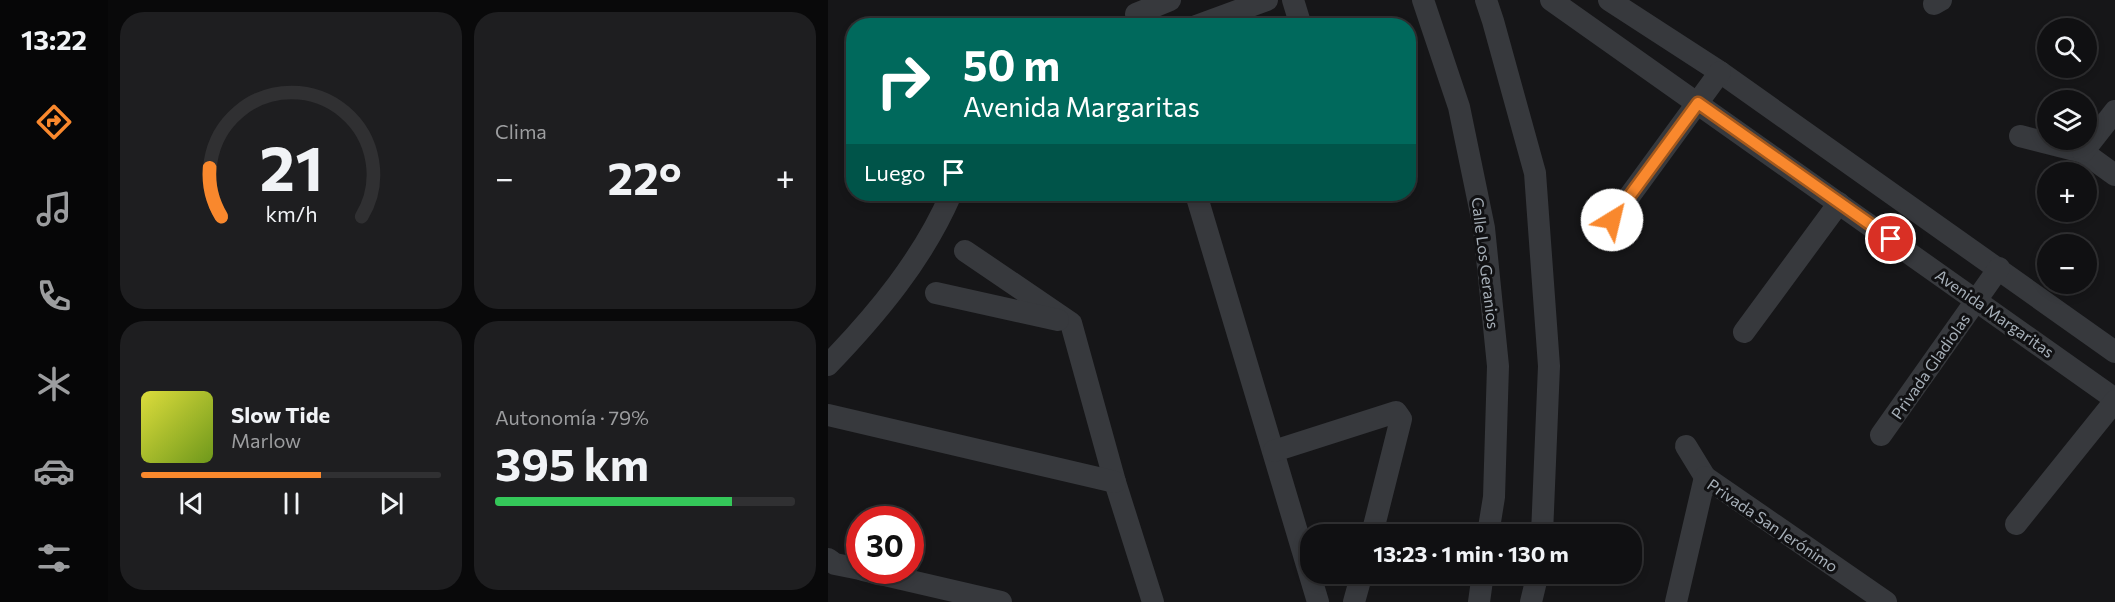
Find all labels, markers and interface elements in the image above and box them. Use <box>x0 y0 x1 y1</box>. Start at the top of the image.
map controls <box>2037 18 2097 294</box>
button: search <box>2037 18 2097 78</box>
text: 13:22 <box>21 23 87 56</box>
text: 50 m <box>963 38 1060 90</box>
icon: right <box>864 42 942 120</box>
text: Avenida Margaritas <box>963 90 1200 123</box>
button: layers <box>2037 90 2097 150</box>
icon: directions <box>33 101 75 143</box>
text: Clima <box>495 119 547 143</box>
text: 21 <box>259 128 323 204</box>
text: 22° <box>608 149 682 204</box>
text: − <box>495 156 514 197</box>
text: + <box>776 156 795 197</box>
icon: arrive <box>937 156 970 189</box>
text: Luego <box>864 159 925 186</box>
button: + <box>2037 162 2097 222</box>
icon: music <box>33 188 75 230</box>
position arrow <box>1580 188 1644 252</box>
street label: Calle Los Geranios <box>1468 196 1504 330</box>
text: km/h <box>265 201 317 227</box>
pin <box>1865 213 1916 264</box>
icon: arrive <box>1874 222 1907 255</box>
button: − <box>2037 234 2097 294</box>
street label: Avenida Margaritas <box>1932 265 2058 361</box>
icon: phone <box>33 275 75 317</box>
street label: Privada Gladiolas <box>1887 310 1973 422</box>
icon: climate <box>33 363 75 405</box>
text: Slow Tide <box>231 401 330 428</box>
text: Autonomía · 79% <box>495 405 649 429</box>
text: Marlow <box>231 428 301 452</box>
text: 395 km <box>495 435 649 490</box>
icon: car <box>33 450 75 492</box>
street label: Privada San Jerónimo <box>1704 474 1842 576</box>
icon: previous <box>175 487 208 520</box>
icon: pause <box>275 487 308 520</box>
icon: next <box>375 487 408 520</box>
speed limit sign: 30 <box>846 506 924 584</box>
icon: filters <box>33 537 75 579</box>
text: 13:23 · 1 min · 130 m <box>1373 540 1569 567</box>

